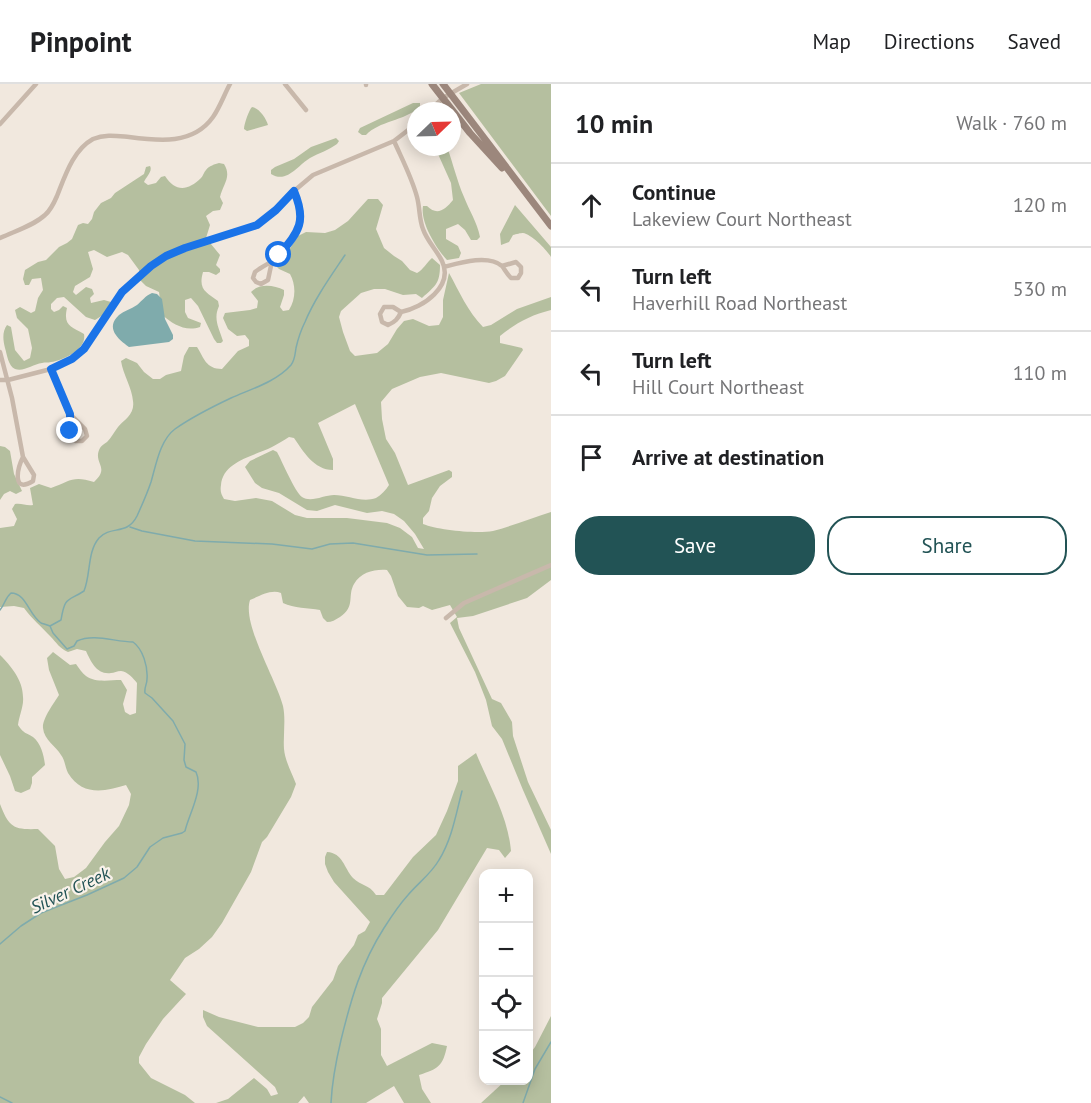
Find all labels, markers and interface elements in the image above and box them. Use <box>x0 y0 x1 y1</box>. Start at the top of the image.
text: Pinpoint <box>30 23 132 60</box>
text: Map <box>812 28 851 55</box>
text: Directions <box>884 28 975 55</box>
text: Saved <box>1008 28 1061 55</box>
north arrow <box>407 102 461 156</box>
text: 10 min <box>575 107 653 140</box>
text: Walk · 760 m <box>956 110 1067 136</box>
text: Continue <box>632 178 716 206</box>
icon: ahead <box>575 189 608 222</box>
text: 120 m <box>1013 192 1067 218</box>
text: Lakeview Court Northeast <box>632 206 852 232</box>
route start <box>265 241 291 267</box>
text: Turn left <box>632 262 712 290</box>
icon: left <box>575 273 608 306</box>
text: 530 m <box>1013 276 1067 302</box>
text: Haverhill Road Northeast <box>632 290 847 316</box>
text: Turn left <box>632 346 712 374</box>
icon: left <box>575 357 608 390</box>
text: 110 m <box>1013 360 1067 386</box>
text: Hill Court Northeast <box>632 374 804 400</box>
route end <box>56 417 82 443</box>
icon: arrive <box>575 441 608 474</box>
text: Arrive at destination <box>632 443 824 471</box>
button: Save <box>575 516 815 575</box>
button: Share <box>827 516 1067 575</box>
water label: Silver Creek <box>27 861 114 918</box>
map controls <box>479 869 533 1085</box>
button: + <box>479 869 533 923</box>
button: − <box>479 923 533 977</box>
button: locate <box>479 977 533 1031</box>
button: layers <box>479 1031 533 1085</box>

